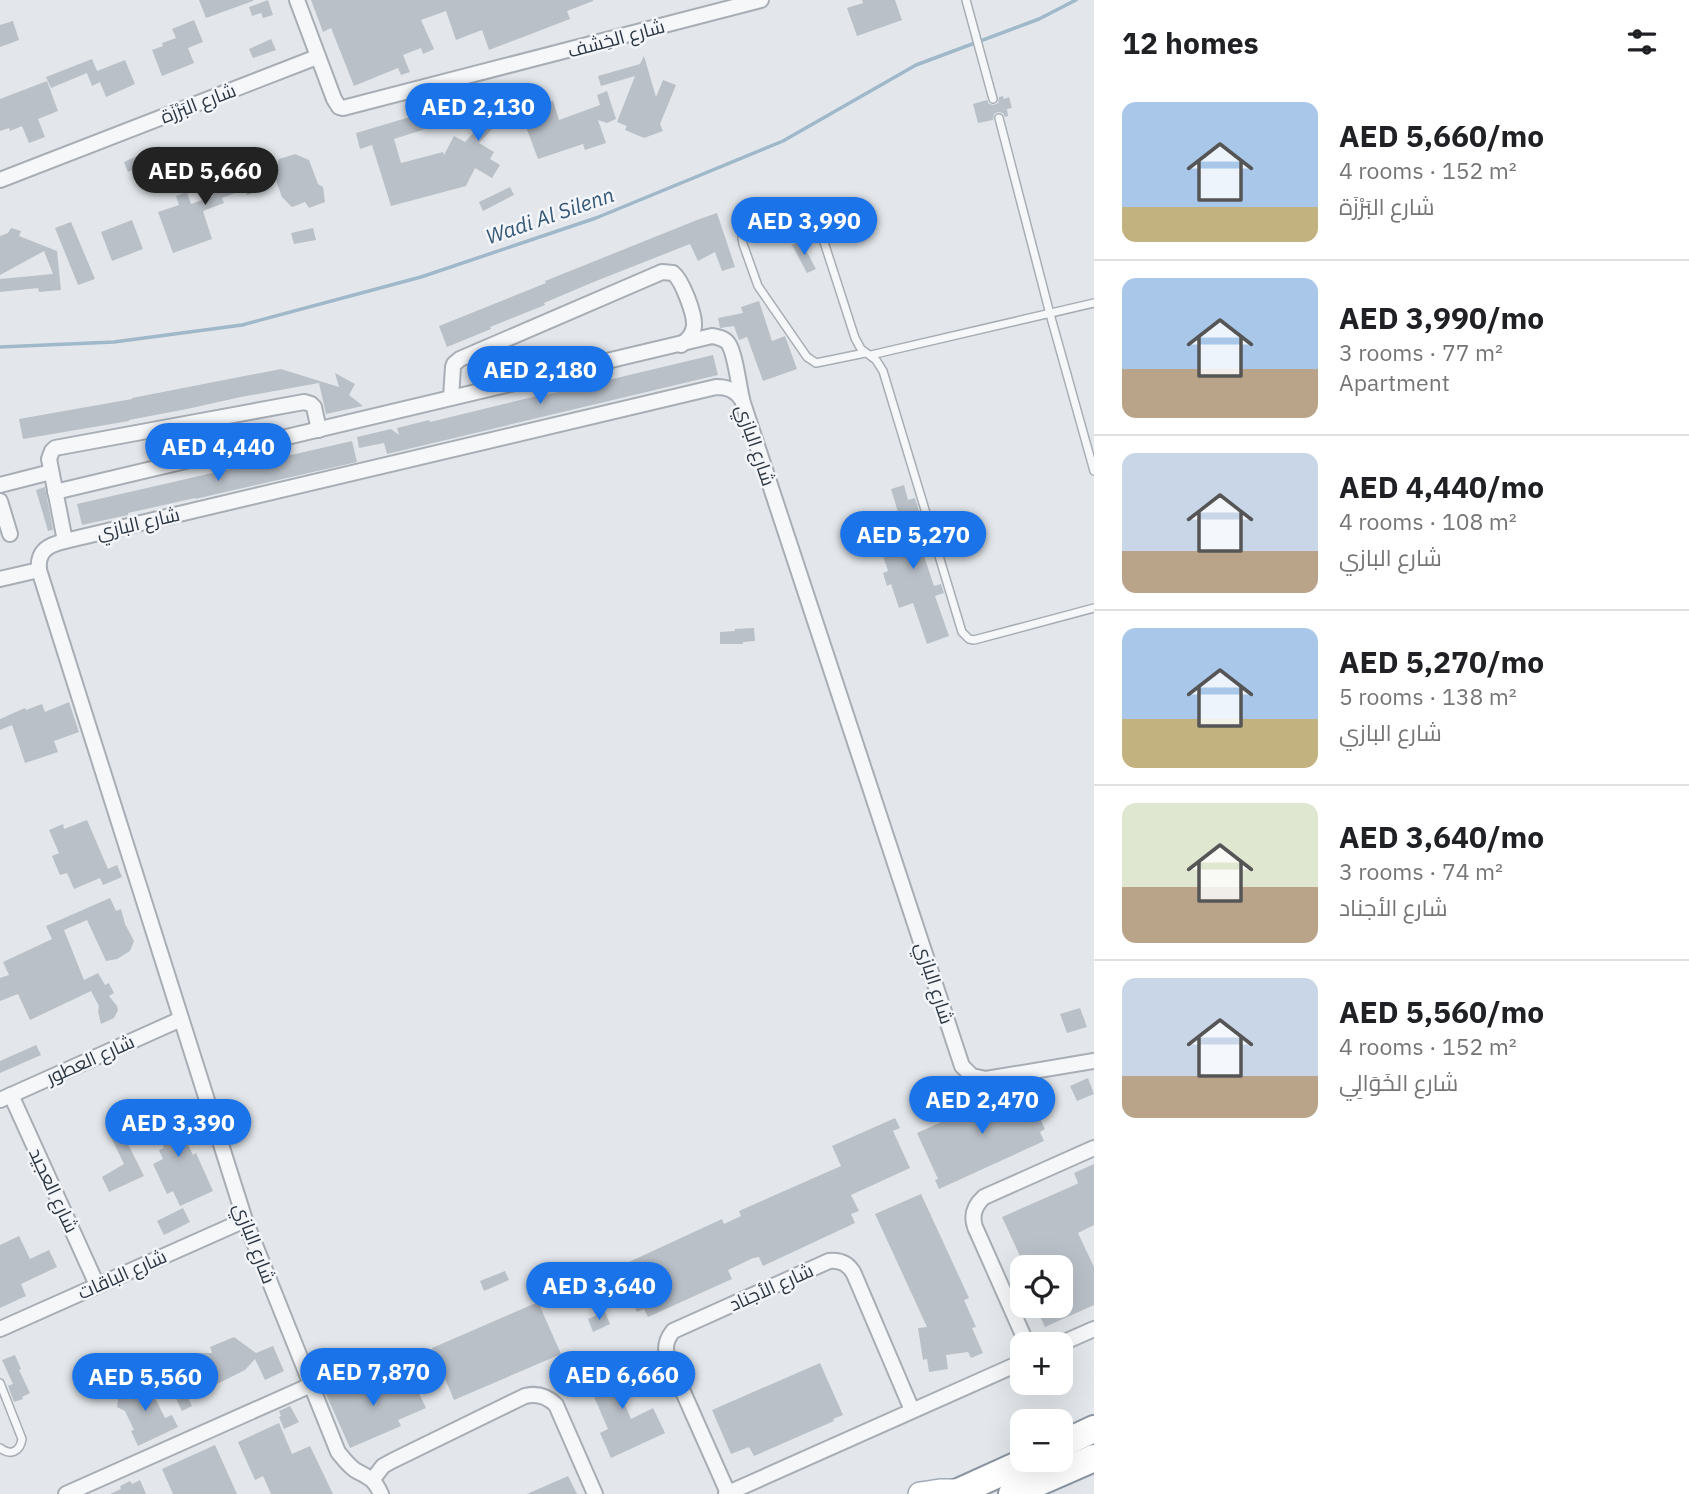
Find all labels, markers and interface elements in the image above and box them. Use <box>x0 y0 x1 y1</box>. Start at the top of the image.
street label: شارع الخِشف <box>565 14 668 64</box>
text: 12 homes <box>1122 23 1259 62</box>
icon: filters <box>1623 23 1661 61</box>
street label: شارع البَرْزَة <box>157 78 240 130</box>
pin: AED 2,130 <box>398 83 558 143</box>
text: AED 2,130 <box>421 91 535 121</box>
text: AED 5,660/mo <box>1339 116 1544 155</box>
icon: home <box>1178 130 1262 214</box>
pin: AED 5,660 <box>125 148 285 207</box>
text: AED 5,660 <box>148 155 262 185</box>
text: 4 rooms · 152 m² <box>1339 155 1517 185</box>
water label: Wadi Al Silenn <box>482 180 618 250</box>
text: شارع البَرْزَة <box>1339 191 1435 221</box>
pin: AED 3,990 <box>724 198 884 257</box>
text: AED 3,990 <box>747 205 861 235</box>
text: AED 3,990/mo <box>1339 298 1544 337</box>
icon: home <box>1178 306 1262 390</box>
text: 3 rooms · 77 m² <box>1339 337 1503 367</box>
pin: AED 2,180 <box>460 346 620 406</box>
text: AED 2,180 <box>483 354 597 384</box>
text: Apartment <box>1339 367 1450 397</box>
street label: شارع البازي <box>728 401 781 490</box>
pin: AED 4,440 <box>138 424 298 483</box>
text: AED 4,440 <box>161 431 275 461</box>
text: AED 4,440/mo <box>1339 467 1544 506</box>
icon: home <box>1178 481 1262 565</box>
street label: شارع البازي <box>94 502 183 547</box>
text: 4 rooms · 108 m² <box>1339 506 1517 536</box>
pin: AED 5,270 <box>833 512 993 571</box>
text: AED 5,270 <box>856 519 970 549</box>
text: شارع البازي <box>1339 542 1442 572</box>
text: AED 5,270/mo <box>1339 642 1544 681</box>
icon: home <box>1178 656 1262 740</box>
text: 5 rooms · 138 m² <box>1339 681 1517 711</box>
text: شارع البازي <box>1339 717 1442 747</box>
text: AED 3,640/mo <box>1339 817 1544 856</box>
icon: home <box>1178 831 1262 915</box>
text: 3 rooms · 74 m² <box>1339 856 1503 886</box>
text: شارع الأجناد <box>1339 892 1447 922</box>
street label: شارع البازي <box>908 939 960 1028</box>
text: AED 5,560/mo <box>1339 992 1544 1031</box>
icon: home <box>1178 1006 1262 1090</box>
street label: شارع العطور <box>41 1029 139 1091</box>
text: 4 rooms · 152 m² <box>1339 1031 1517 1061</box>
text: شارع الخَوَالِي <box>1339 1067 1458 1097</box>
pin: AED 2,470 <box>902 1076 1062 1136</box>
text: AED 2,470 <box>925 1084 1039 1114</box>
pin: AED 3,390 <box>98 1100 258 1159</box>
text: AED 3,390 <box>121 1107 235 1137</box>
street label: شارع العجيد <box>22 1144 84 1237</box>
street label: شارع البازي <box>226 1199 281 1288</box>
street label: شارع الباقات <box>74 1244 171 1306</box>
map controls <box>1010 1255 1073 1472</box>
button: locate <box>1010 1255 1073 1318</box>
street label: شارع الأجناد <box>725 1258 818 1318</box>
pin: AED 3,640 <box>519 1262 679 1322</box>
text: AED 3,640 <box>542 1270 656 1300</box>
button: + <box>1010 1332 1073 1395</box>
pin: AED 7,870 <box>293 1348 453 1408</box>
pin: AED 6,660 <box>542 1352 702 1411</box>
pin: AED 5,560 <box>65 1354 225 1413</box>
text: AED 7,870 <box>316 1356 430 1386</box>
text: AED 6,660 <box>565 1359 679 1389</box>
text: AED 5,560 <box>88 1361 202 1391</box>
button: − <box>1010 1409 1073 1472</box>

